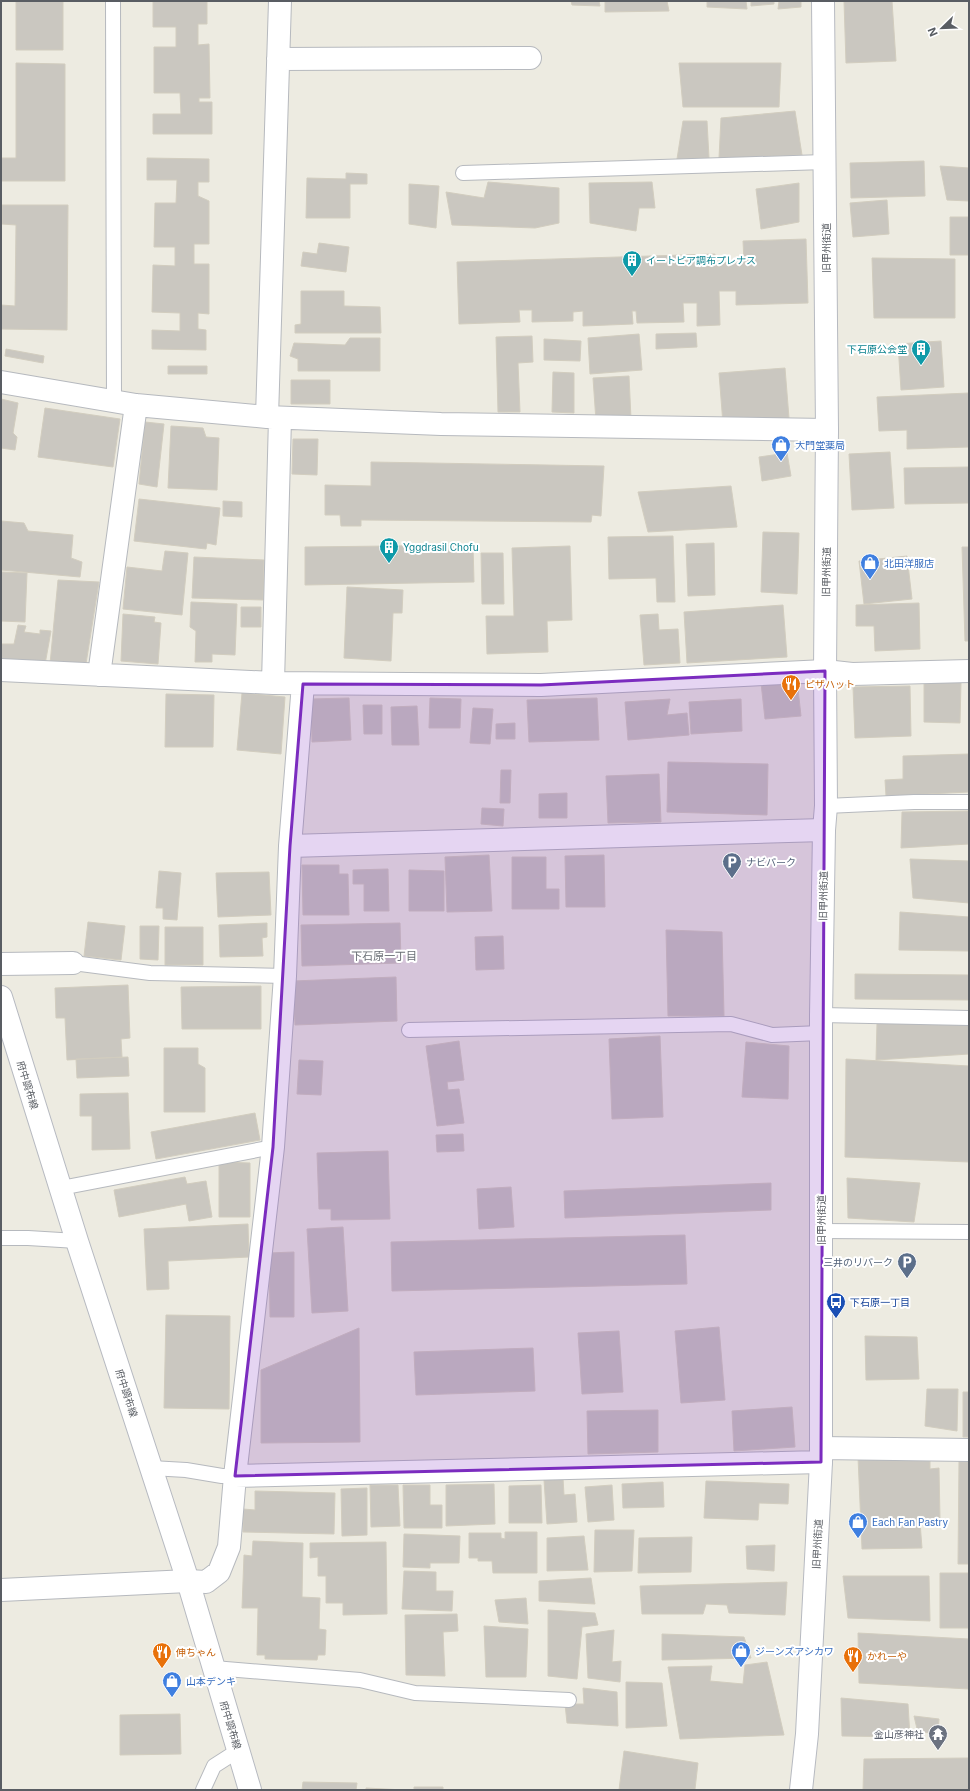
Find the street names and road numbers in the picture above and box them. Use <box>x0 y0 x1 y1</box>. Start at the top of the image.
street label: 旧甲州街道 <box>820 223 832 273</box>
street label: 旧甲州街道 <box>820 547 832 597</box>
street label: 旧甲州街道 <box>817 871 829 921</box>
street label: 府中調布線 <box>15 1059 41 1111</box>
street label: 旧甲州街道 <box>815 1195 827 1245</box>
street label: 府中調布線 <box>114 1367 140 1419</box>
street label: 旧甲州街道 <box>810 1519 824 1569</box>
street label: 府中調布線 <box>218 1699 244 1751</box>

